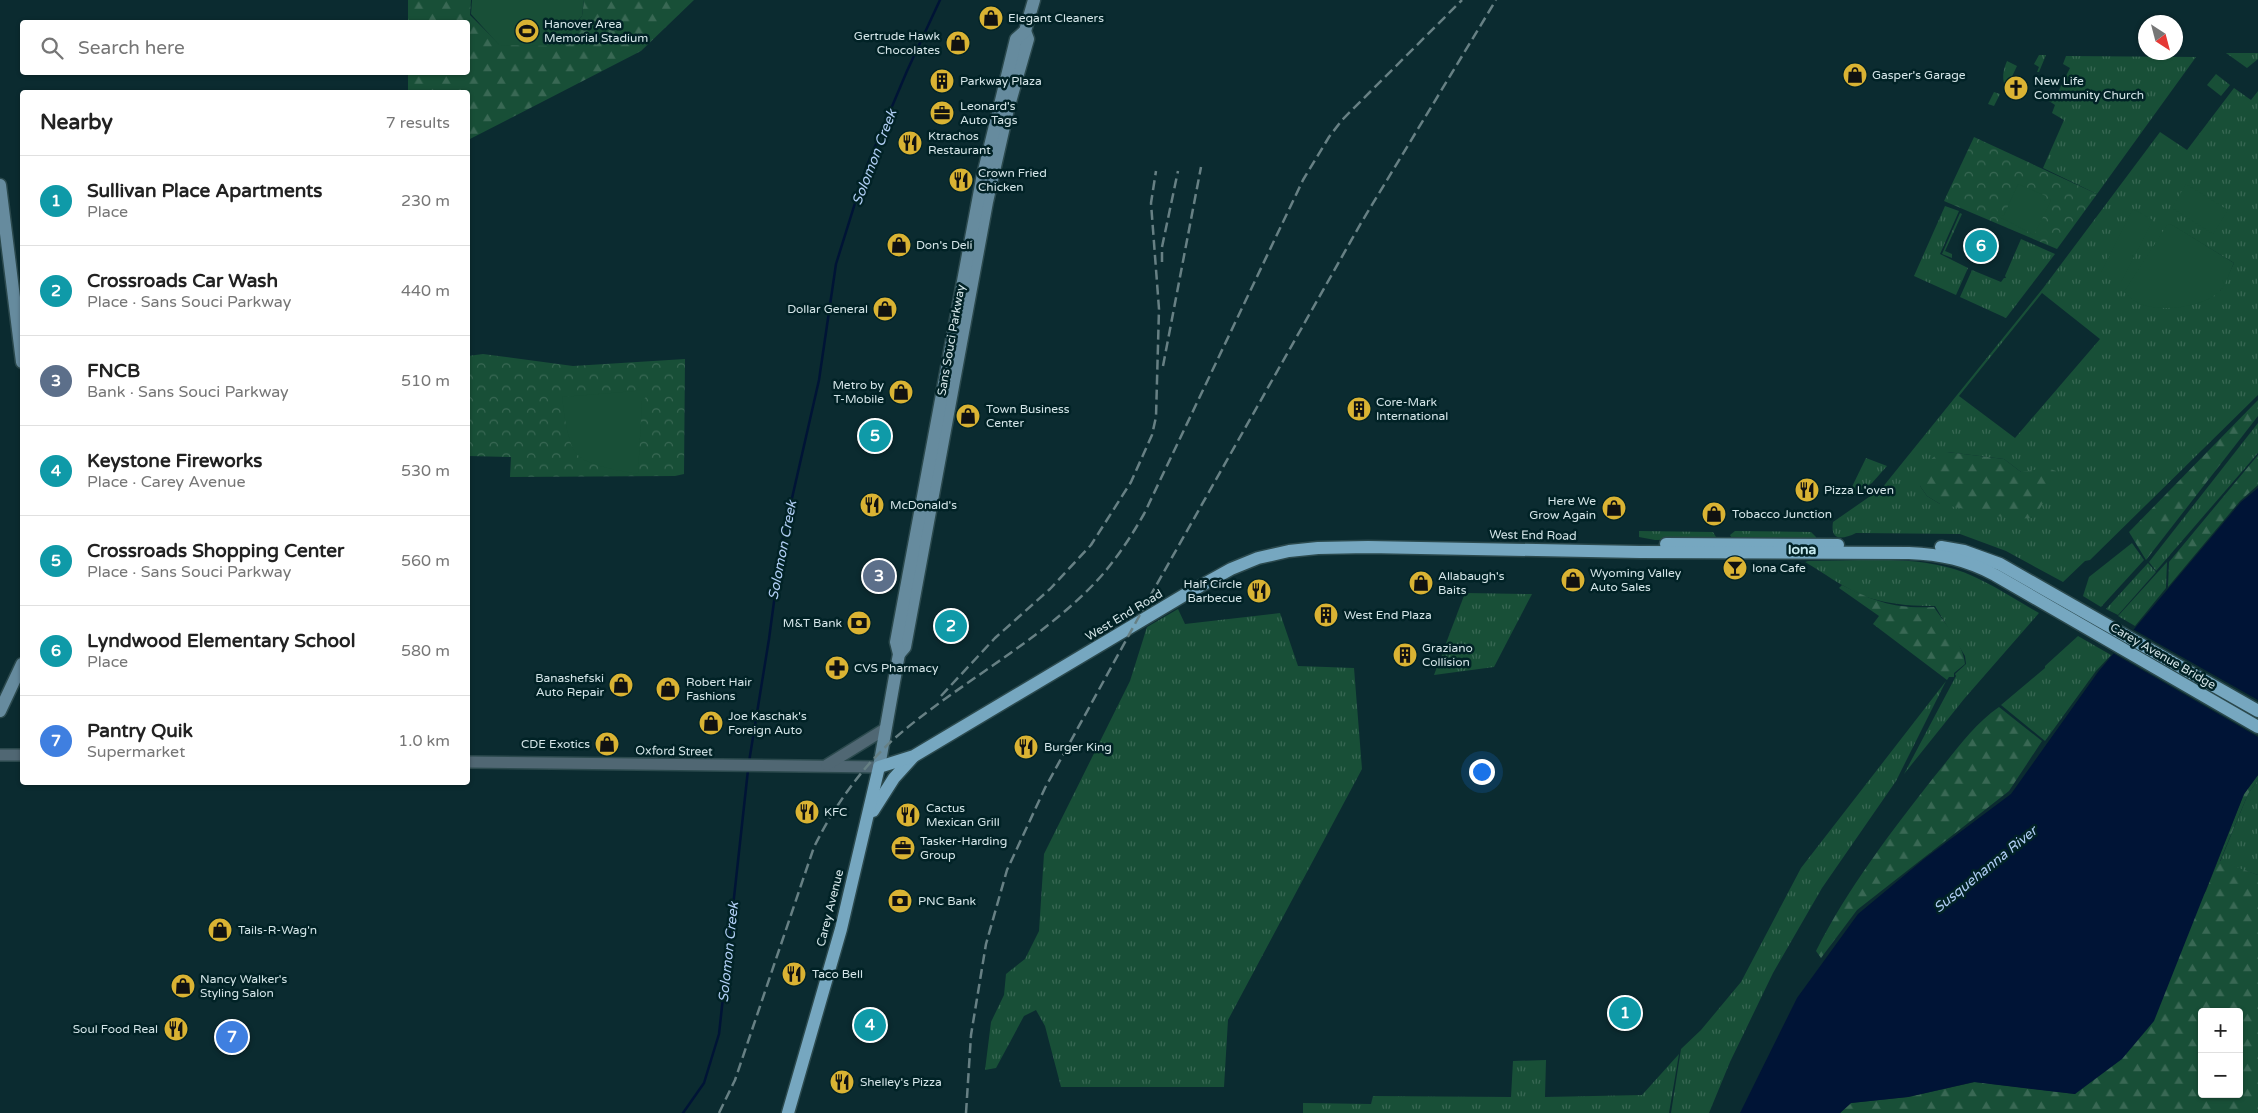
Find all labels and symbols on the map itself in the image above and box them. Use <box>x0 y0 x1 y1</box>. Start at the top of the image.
shop icon: Elegant Cleaners <box>978 5 1004 31</box>
place label: Elegant Cleaners <box>1008 11 1104 25</box>
north arrow <box>2138 15 2183 60</box>
place label: Hanover Area Memorial Stadium <box>544 17 648 45</box>
sports icon: Hanover Area Memorial Stadium <box>514 18 540 44</box>
place label: Gertrude Hawk Chocolates <box>854 29 940 57</box>
shop icon: Gertrude Hawk Chocolates <box>945 30 971 56</box>
shop icon: Gasper's Garage <box>1842 62 1868 88</box>
building icon: Parkway Plaza <box>929 68 955 94</box>
place label: Gasper's Garage <box>1872 68 1966 82</box>
place label: Parkway Plaza <box>960 74 1042 88</box>
place label: New Life Community Church <box>2034 74 2144 102</box>
church icon: New Life Community Church <box>2003 75 2029 101</box>
place label: Leonard's Auto Tags <box>960 99 1018 127</box>
office icon: Leonard's Auto Tags <box>929 100 955 126</box>
water label: Solomon Creek <box>848 106 901 207</box>
place label: Ktrachos Restaurant <box>928 129 991 157</box>
restaurant icon: Ktrachos Restaurant <box>897 130 923 156</box>
place label: Crown Fried Chicken <box>978 166 1047 194</box>
restaurant icon: Crown Fried Chicken <box>948 167 974 193</box>
pin: 6 <box>1965 227 1997 265</box>
shop icon: Don's Deli <box>886 232 912 258</box>
place label: Don's Deli <box>916 238 973 252</box>
street label: Sans Souci Parkway <box>934 283 968 397</box>
shop icon: Dollar General <box>872 296 898 322</box>
place label: Dollar General <box>787 302 868 316</box>
place label: Metro by T-Mobile <box>832 378 885 406</box>
shop icon: Metro by T-Mobile <box>888 379 914 405</box>
place label: Core-Mark International <box>1376 395 1448 423</box>
building icon: Core-Mark International <box>1346 396 1372 422</box>
place label: Town Business Center <box>986 402 1070 430</box>
shop icon: Town Business Center <box>955 403 981 429</box>
pin: 5 <box>859 417 891 455</box>
restaurant icon: Pizza L'oven <box>1794 477 1820 503</box>
place label: Pizza L'oven <box>1824 483 1894 497</box>
restaurant icon: McDonald's <box>859 492 885 518</box>
place label: Here We Grow Again <box>1529 494 1596 522</box>
shop icon: Here We Grow Again <box>1601 495 1627 521</box>
water label: Solomon Creek <box>765 498 801 601</box>
place label: McDonald's <box>890 498 957 512</box>
shop icon: Tobacco Junction <box>1701 501 1727 527</box>
place label: Tobacco Junction <box>1732 507 1832 521</box>
street label: West End Road <box>1489 527 1577 543</box>
district label: Iona <box>1788 541 1816 558</box>
bar icon: Iona Cafe <box>1722 555 1748 581</box>
pin: 3 <box>863 557 895 595</box>
place label: Iona Cafe <box>1752 561 1806 575</box>
place label: Wyoming Valley Auto Sales <box>1590 566 1682 594</box>
shop icon: Wyoming Valley Auto Sales <box>1560 567 1586 593</box>
place label: Allabaugh's Baits <box>1438 569 1505 597</box>
shop icon: Allabaugh's Baits <box>1408 570 1434 596</box>
place label: Half Circle Barbecue <box>1184 577 1242 605</box>
restaurant icon: Half Circle Barbecue <box>1246 578 1272 604</box>
street label: West End Road <box>1083 586 1165 644</box>
building icon: West End Plaza <box>1313 602 1339 628</box>
pin: 2 <box>935 607 967 645</box>
place label: West End Plaza <box>1344 608 1432 622</box>
bank icon: M&T Bank <box>846 610 872 636</box>
place label: M&T Bank <box>783 616 842 630</box>
street label: Carey Avenue Bridge <box>2108 620 2218 692</box>
place label: Graziano Collision <box>1422 641 1473 669</box>
building icon: Graziano Collision <box>1392 642 1418 668</box>
pharmacy icon: CVS Pharmacy <box>824 655 850 681</box>
place label: CVS Pharmacy <box>854 661 939 675</box>
place label: Banashefski Auto Repair <box>535 671 604 699</box>
shop icon: Banashefski Auto Repair <box>608 672 634 698</box>
place label: Robert Hair Fashions <box>686 675 752 703</box>
shop icon: Robert Hair Fashions <box>655 676 681 702</box>
place label: Joe Kaschak's Foreign Auto <box>728 709 807 737</box>
shop icon: Joe Kaschak's Foreign Auto <box>698 710 724 736</box>
shop icon: CDE Exotics <box>594 731 620 757</box>
restaurant icon: Burger King <box>1013 734 1039 760</box>
place label: CDE Exotics <box>521 737 590 751</box>
place label: Burger King <box>1044 740 1112 754</box>
street label: Oxford Street <box>635 743 713 759</box>
your location <box>1469 759 1495 785</box>
restaurant icon: KFC <box>794 799 820 825</box>
place label: Cactus Mexican Grill <box>926 801 1000 829</box>
restaurant icon: Cactus Mexican Grill <box>895 802 921 828</box>
place label: KFC <box>824 805 847 819</box>
water label: Susquehanna River <box>1930 821 2042 916</box>
place label: Tasker-Harding Group <box>920 834 1007 862</box>
office icon: Tasker-Harding Group <box>890 835 916 861</box>
street label: Carey Avenue <box>814 868 846 948</box>
bank icon: PNC Bank <box>887 888 913 914</box>
place label: PNC Bank <box>918 894 977 908</box>
water label: Solomon Creek <box>715 900 742 1003</box>
shop icon: Tails-R-Wag'n <box>207 917 233 943</box>
place label: Tails-R-Wag'n <box>238 923 317 937</box>
restaurant icon: Taco Bell <box>781 961 807 987</box>
place label: Taco Bell <box>812 967 863 981</box>
place label: Nancy Walker's Styling Salon <box>200 972 288 1000</box>
shop icon: Nancy Walker's Styling Salon <box>170 973 196 999</box>
pin: 1 <box>1609 994 1641 1032</box>
pin: 4 <box>854 1006 886 1044</box>
restaurant icon: Soul Food Real <box>163 1016 189 1042</box>
pin: 7 <box>216 1018 248 1056</box>
place label: Soul Food Real <box>73 1022 158 1036</box>
restaurant icon: Shelley's Pizza <box>829 1069 855 1095</box>
place label: Shelley's Pizza <box>860 1075 942 1089</box>

